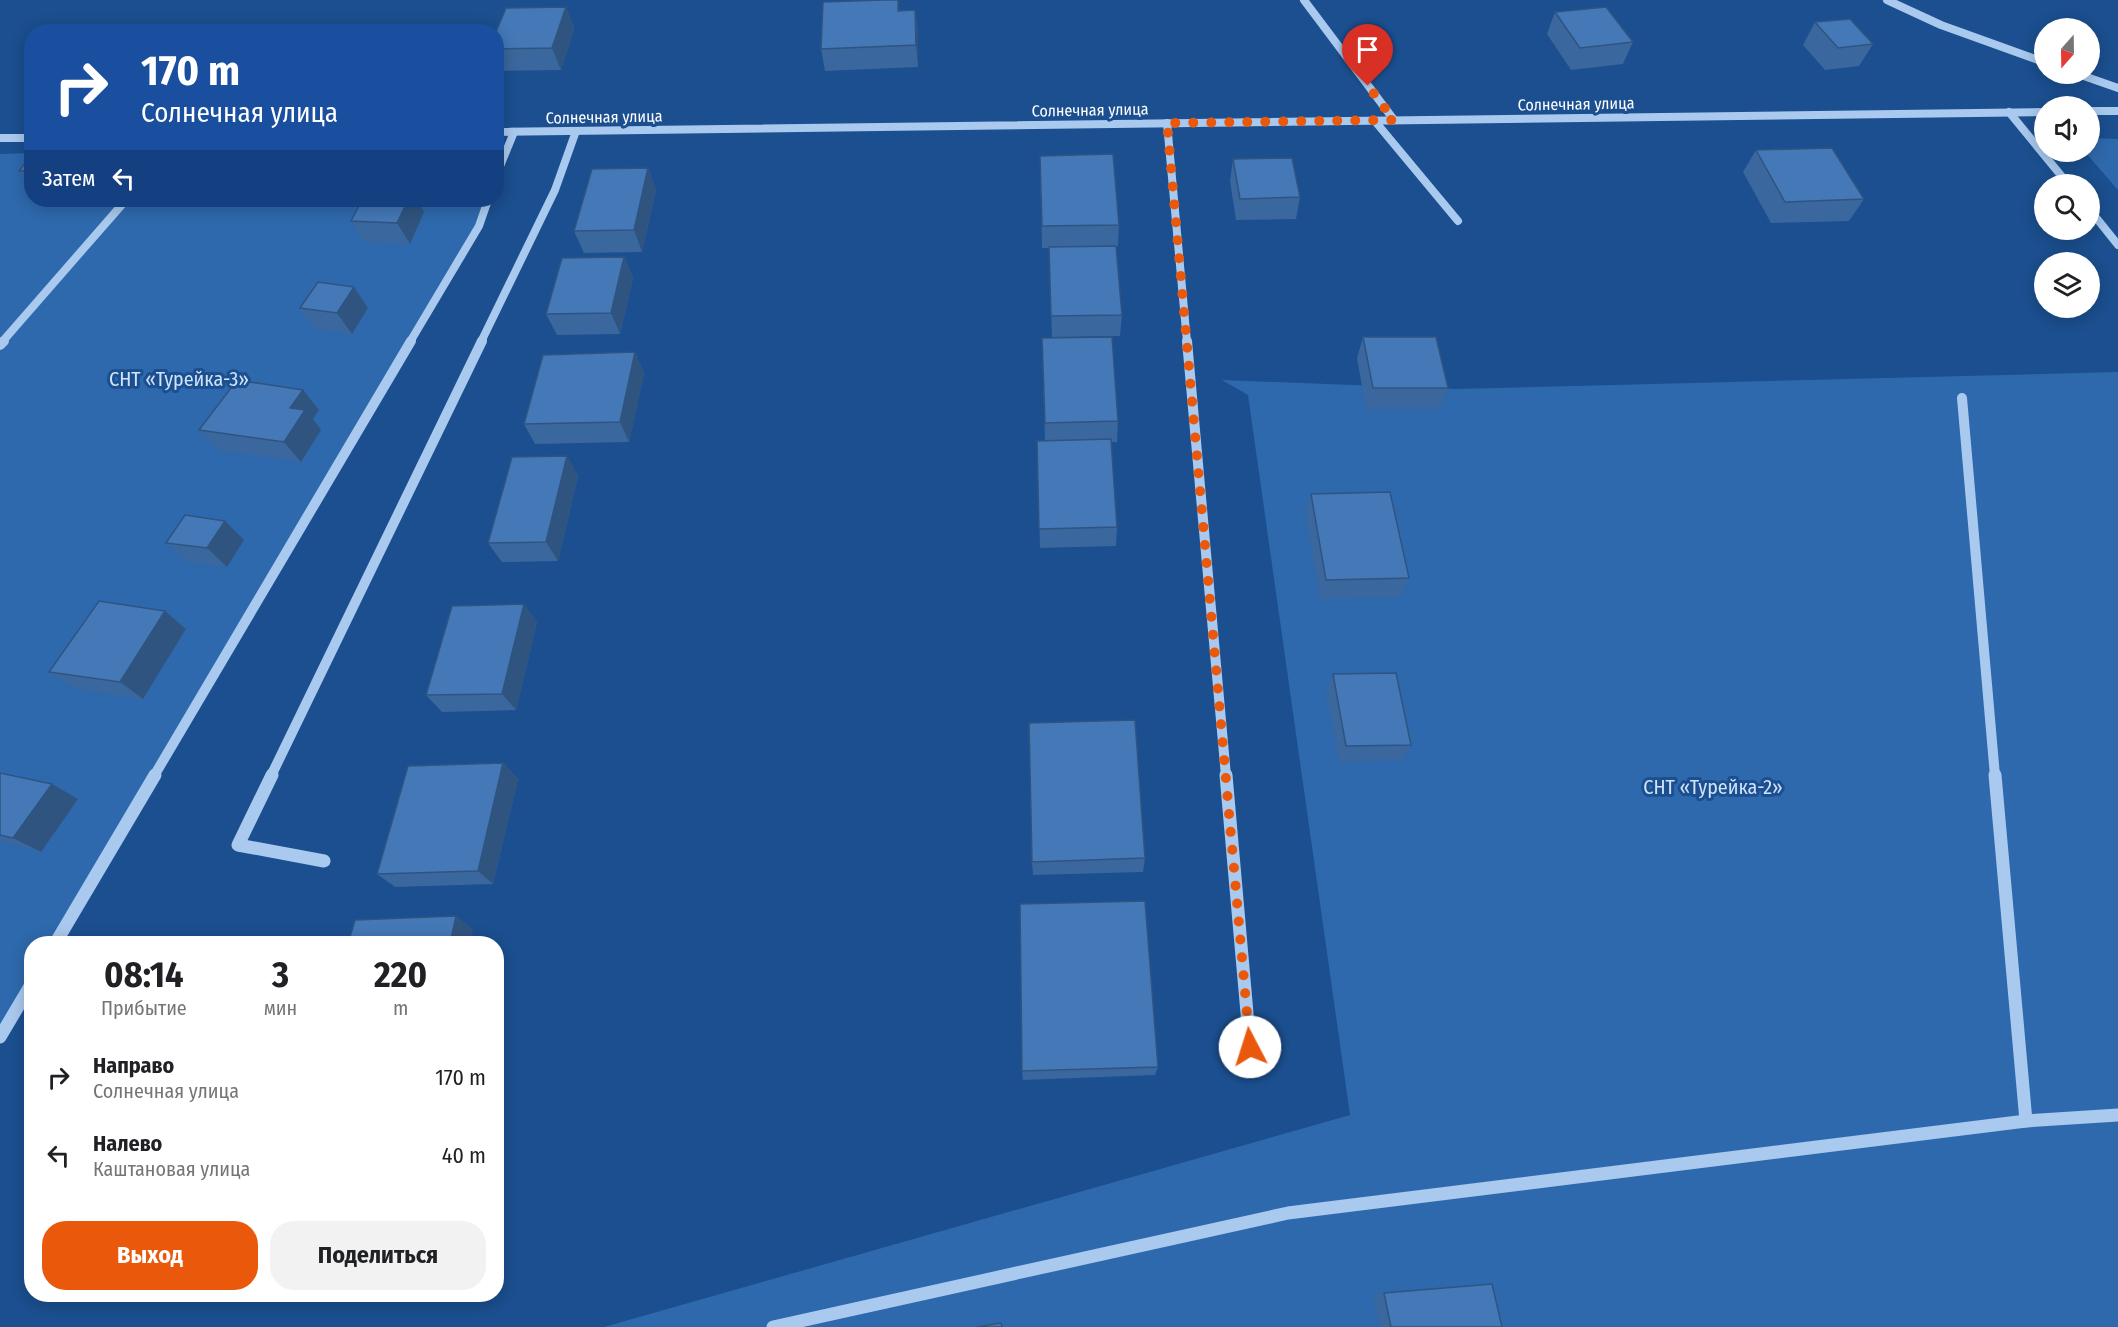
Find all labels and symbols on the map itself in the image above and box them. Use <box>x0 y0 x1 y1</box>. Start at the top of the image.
north arrow <box>2034 18 2100 84</box>
pin <box>1342 24 1393 86</box>
street label: Солнечная улица <box>1517 93 1635 115</box>
street label: Солнечная улица <box>1031 99 1149 121</box>
street label: Солнечная улица <box>545 106 663 128</box>
park label: СНТ «Турейка-3» <box>109 367 249 391</box>
park label: СНТ «Турейка-2» <box>1643 775 1783 799</box>
position arrow <box>1218 1015 1282 1079</box>

